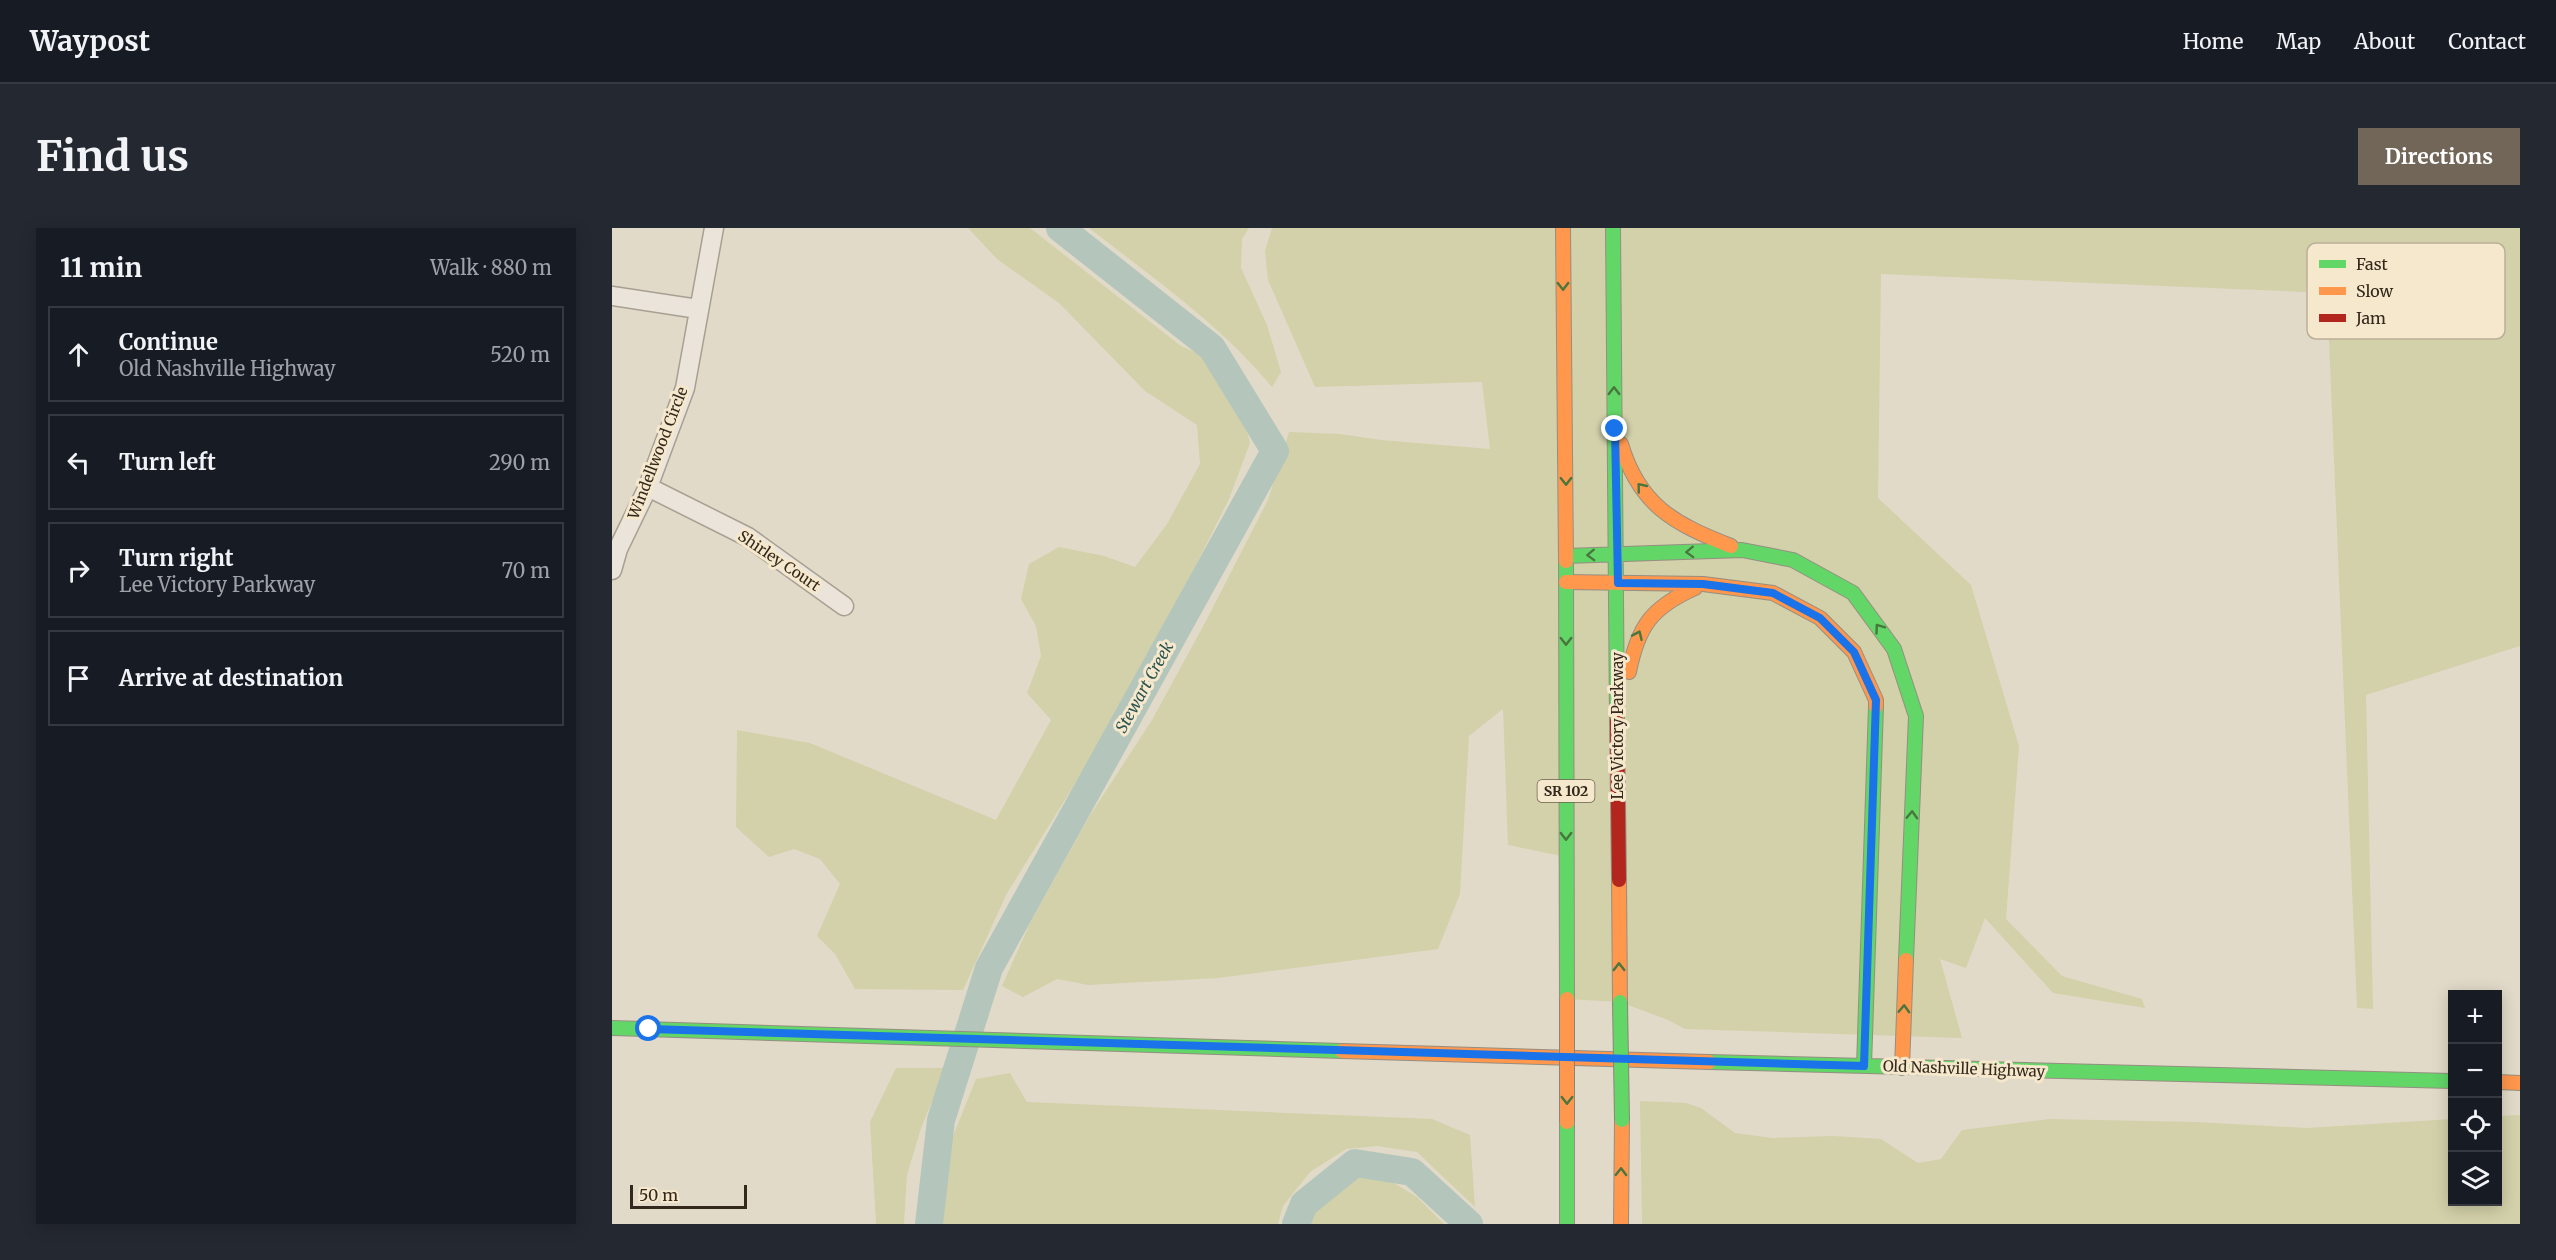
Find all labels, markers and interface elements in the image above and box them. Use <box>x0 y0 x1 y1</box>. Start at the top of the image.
text: Waypost <box>30 23 150 59</box>
text: Home <box>2183 28 2243 55</box>
text: Map <box>2276 28 2321 55</box>
text: About <box>2354 28 2415 55</box>
text: Contact <box>2448 28 2526 55</box>
button: Directions <box>2358 128 2520 185</box>
text: Find us <box>36 130 189 182</box>
legend <box>2307 243 2505 339</box>
text: 11 min <box>60 251 142 284</box>
text: Fast <box>2356 254 2389 274</box>
text: Walk · 880 m <box>430 255 552 280</box>
text: Slow <box>2356 281 2394 301</box>
one-way arrow <box>1557 282 1570 291</box>
text: Jam <box>2355 308 2386 328</box>
text: Continue <box>119 328 218 356</box>
icon: ahead <box>62 338 95 371</box>
text: 520 m <box>490 342 550 367</box>
text: Old Nashville Highway <box>119 356 336 381</box>
street label: Windellwood Circle <box>623 384 692 523</box>
one-way arrow <box>1608 386 1621 395</box>
route end <box>1601 415 1627 441</box>
icon: left <box>62 446 95 479</box>
text: Turn left <box>119 448 216 476</box>
text: 290 m <box>489 450 550 475</box>
one-way arrow <box>1560 477 1572 486</box>
one-way arrow <box>1637 483 1648 494</box>
street label: Shirley Court <box>735 526 824 595</box>
text: Turn right <box>119 544 233 572</box>
one-way arrow <box>1686 545 1695 558</box>
one-way arrow <box>1586 549 1595 561</box>
icon: right <box>62 554 95 587</box>
text: 70 m <box>502 558 550 583</box>
text: Lee Victory Parkway <box>119 572 315 597</box>
one-way arrow <box>1875 624 1886 635</box>
one-way arrow <box>1631 631 1643 642</box>
one-way arrow <box>1560 636 1572 645</box>
water label: Stewart Creek <box>1111 638 1177 736</box>
street label: Lee Victory Parkway <box>1608 652 1627 800</box>
icon: arrive <box>62 662 95 695</box>
text: Arrive at destination <box>119 664 343 692</box>
road number: SR 102 <box>1538 780 1594 802</box>
one-way arrow <box>1905 810 1918 819</box>
one-way arrow <box>1560 831 1572 840</box>
one-way arrow <box>1613 962 1625 971</box>
map controls <box>2448 990 2502 1206</box>
button: + <box>2448 990 2502 1044</box>
one-way arrow <box>1898 1005 1910 1014</box>
route start <box>635 1015 661 1041</box>
button: − <box>2448 1044 2502 1098</box>
street label: Old Nashville Highway <box>1882 1056 2046 1081</box>
one-way arrow <box>1561 1095 1573 1104</box>
button: locate <box>2448 1098 2502 1152</box>
button: layers <box>2448 1152 2502 1206</box>
one-way arrow <box>1615 1168 1628 1177</box>
scale bar <box>630 1182 747 1210</box>
text: 50 m <box>639 1185 678 1205</box>

